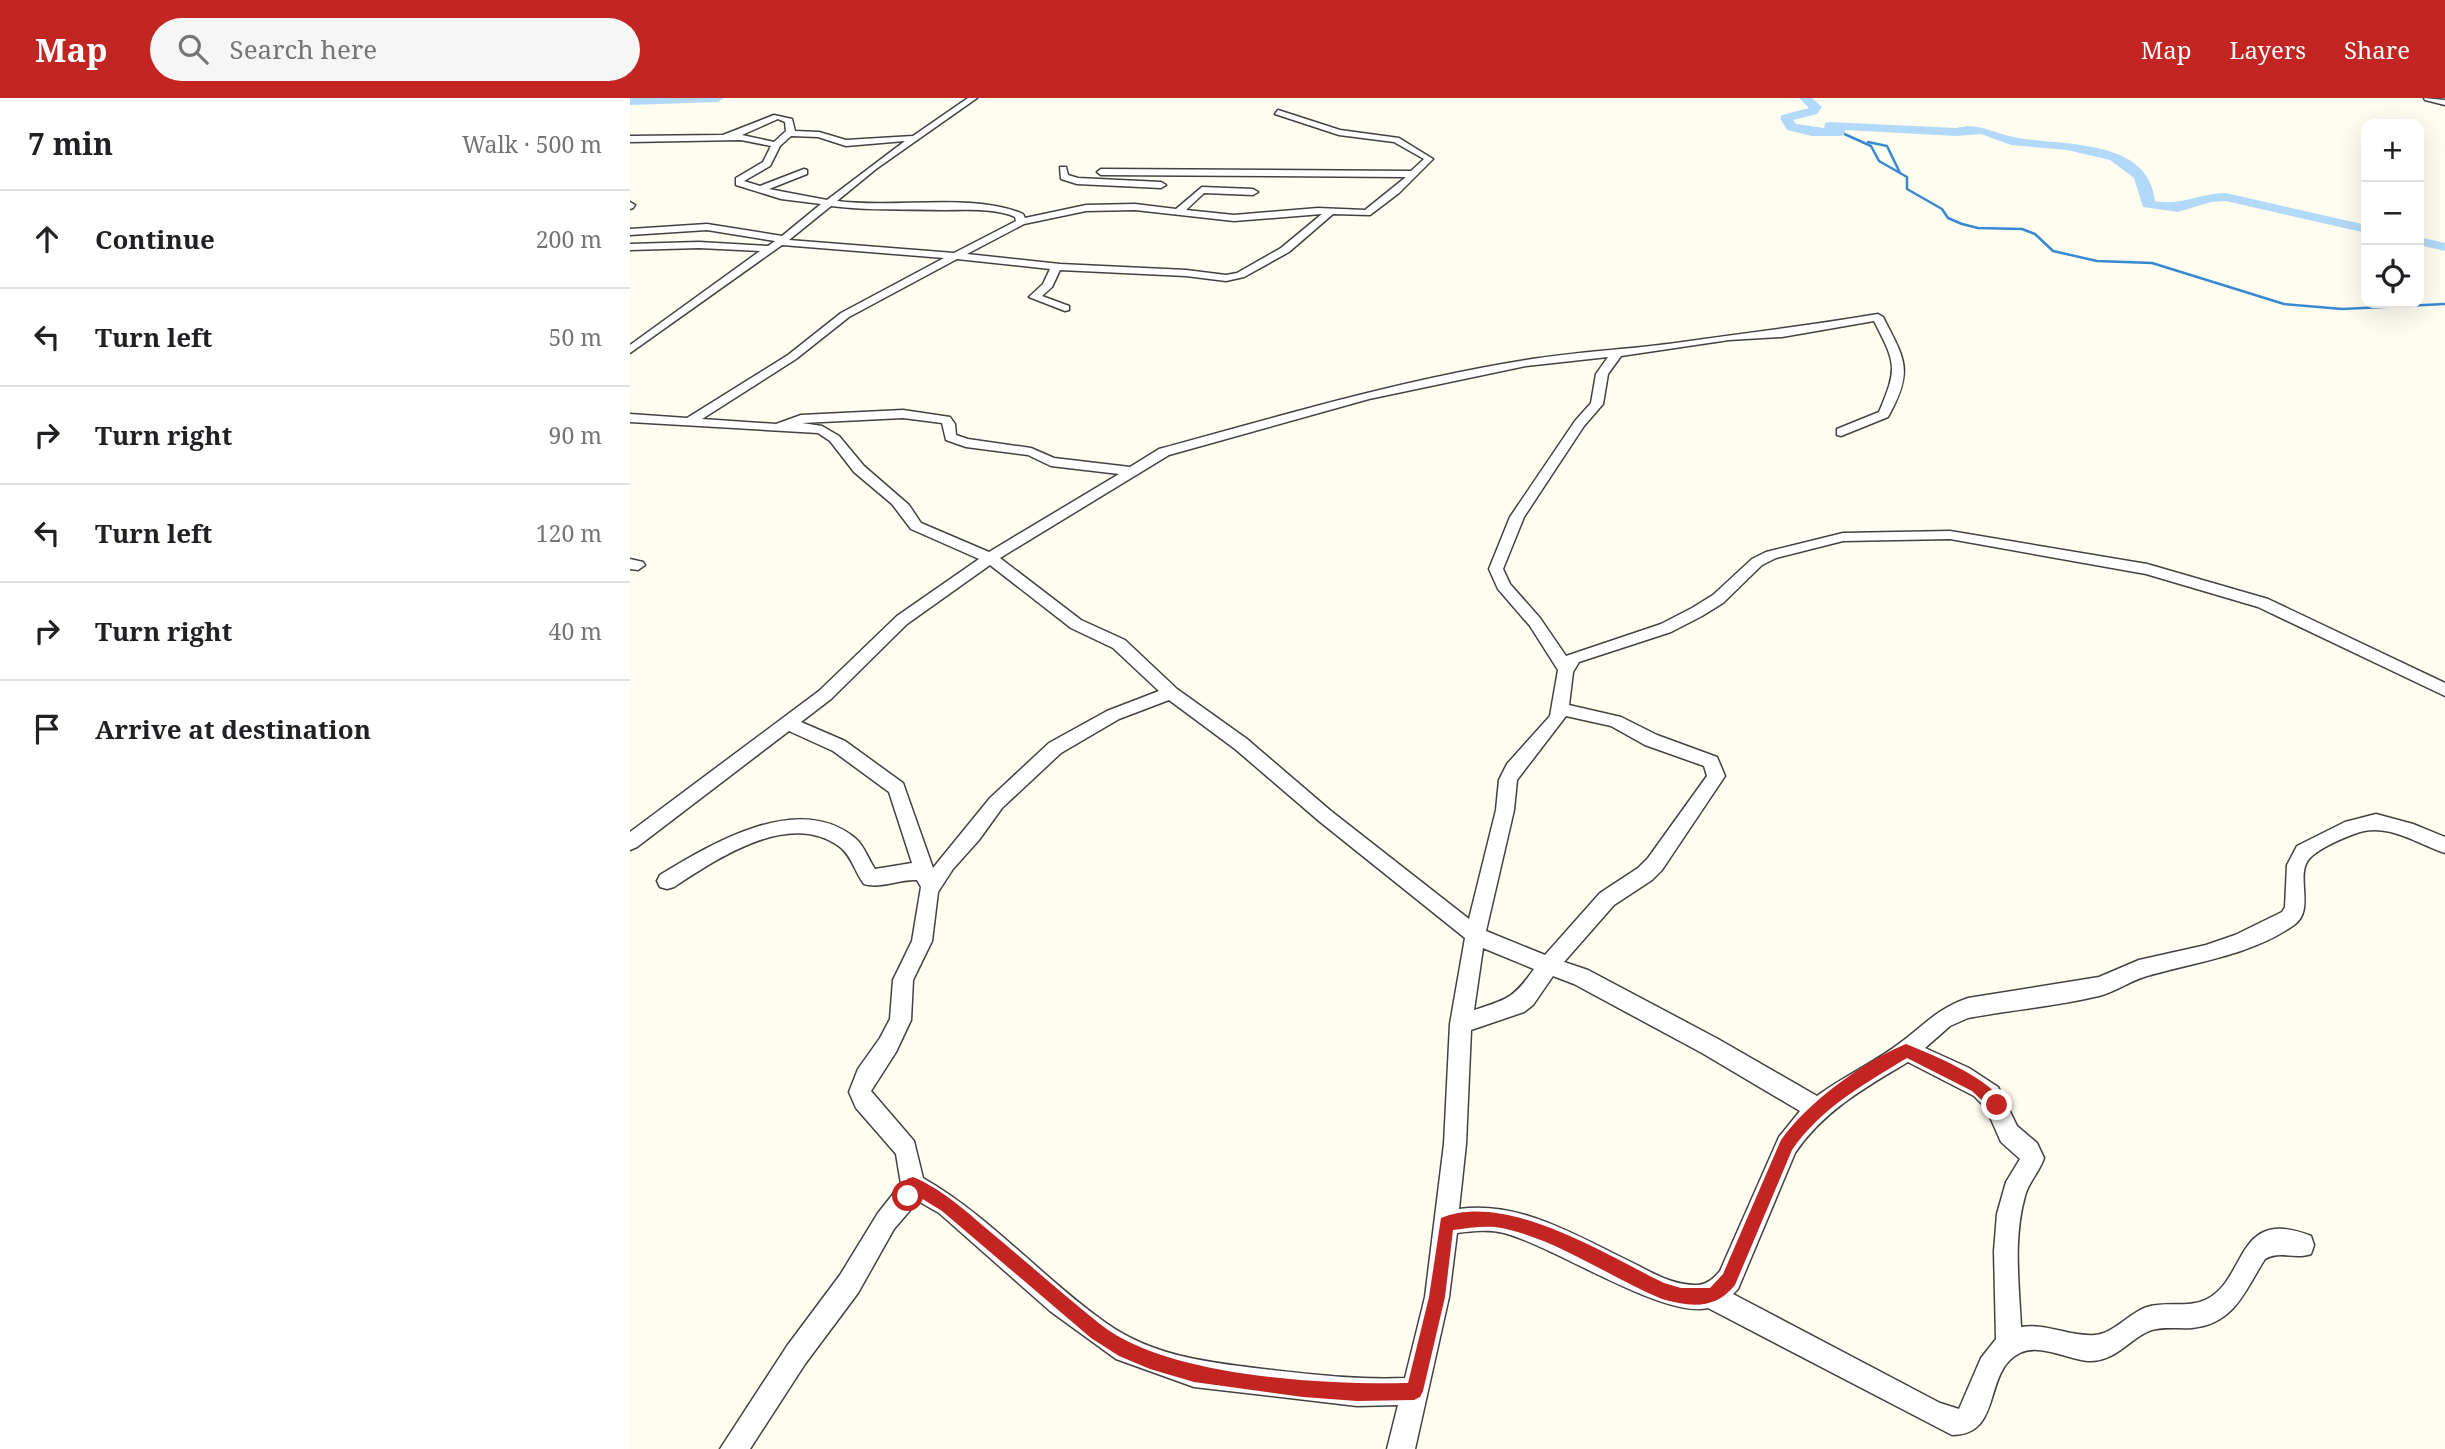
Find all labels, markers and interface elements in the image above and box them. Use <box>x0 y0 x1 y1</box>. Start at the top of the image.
search box <box>150 18 640 81</box>
text: Map <box>35 27 108 72</box>
icon: search <box>174 30 212 68</box>
text: Search here <box>230 31 377 67</box>
text: Map <box>2141 33 2192 66</box>
text: Layers <box>2230 33 2306 66</box>
text: Share <box>2344 33 2410 66</box>
map controls <box>2361 119 2424 308</box>
button: + <box>2361 119 2424 182</box>
text: 7 min <box>28 123 113 164</box>
text: Walk · 500 m <box>462 128 602 160</box>
button: − <box>2361 182 2424 245</box>
icon: ahead <box>28 220 66 258</box>
text: Continue <box>95 221 215 257</box>
text: 200 m <box>536 223 602 255</box>
button: locate <box>2361 245 2424 308</box>
icon: left <box>28 318 66 356</box>
text: Turn left <box>95 319 212 355</box>
text: 50 m <box>549 321 602 353</box>
icon: right <box>28 416 66 454</box>
text: Turn right <box>95 417 232 453</box>
text: 90 m <box>549 419 602 451</box>
icon: left <box>28 514 66 552</box>
text: Turn left <box>95 515 212 551</box>
text: 120 m <box>536 517 602 549</box>
icon: right <box>28 612 66 650</box>
text: Turn right <box>95 613 232 649</box>
text: 40 m <box>549 615 602 647</box>
icon: arrive <box>28 710 66 748</box>
text: Arrive at destination <box>95 711 371 747</box>
route end <box>1981 1089 2012 1120</box>
route start <box>892 1180 923 1211</box>

